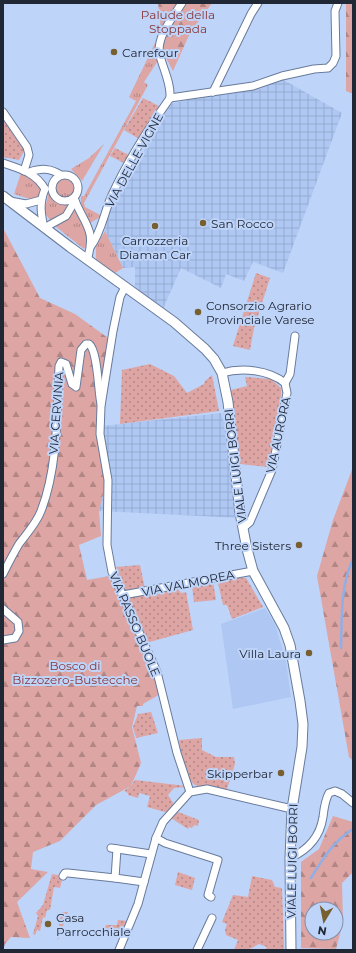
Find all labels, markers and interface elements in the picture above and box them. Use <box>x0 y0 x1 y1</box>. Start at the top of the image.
park label: Palude della Stoppada <box>141 7 215 36</box>
place label: Carrefour <box>122 45 179 60</box>
marker: Carrefour <box>109 47 119 57</box>
street label: VIA DELLE VIGNE <box>102 110 166 210</box>
place label: San Rocco <box>211 216 274 231</box>
marker: San Rocco <box>198 218 208 228</box>
marker: Carrozzeria Diaman Car <box>150 221 160 231</box>
place label: Carrozzeria Diaman Car <box>119 233 191 262</box>
place label: Consorzio Agrario Provinciale Varese <box>206 298 315 327</box>
marker: Consorzio Agrario Provinciale Varese <box>193 307 203 317</box>
street label: VIA CERVINIA <box>46 371 66 455</box>
street label: VIA AURORA <box>263 395 293 474</box>
street label: VIALE LUIGI BORRI <box>221 408 249 524</box>
place label: Three Sisters <box>215 538 291 553</box>
marker: Three Sisters <box>294 540 304 550</box>
street label: VIA VALMOREA <box>140 567 236 599</box>
street label: VIA PASSO BUOLE <box>106 570 164 678</box>
place label: Villa Laura <box>239 646 301 661</box>
marker: Villa Laura <box>304 648 314 658</box>
park label: Bosco di Bizzozero-Bustecche <box>12 658 138 687</box>
place label: Skipperbar <box>207 766 273 781</box>
marker: Skipperbar <box>276 768 286 778</box>
street label: VIALE LUIGI BORRI <box>283 803 301 919</box>
north arrow <box>304 901 344 941</box>
place label: Casa Parrocchiale <box>56 910 131 939</box>
marker: Casa Parrocchiale <box>43 919 53 929</box>
text: N <box>317 923 328 939</box>

